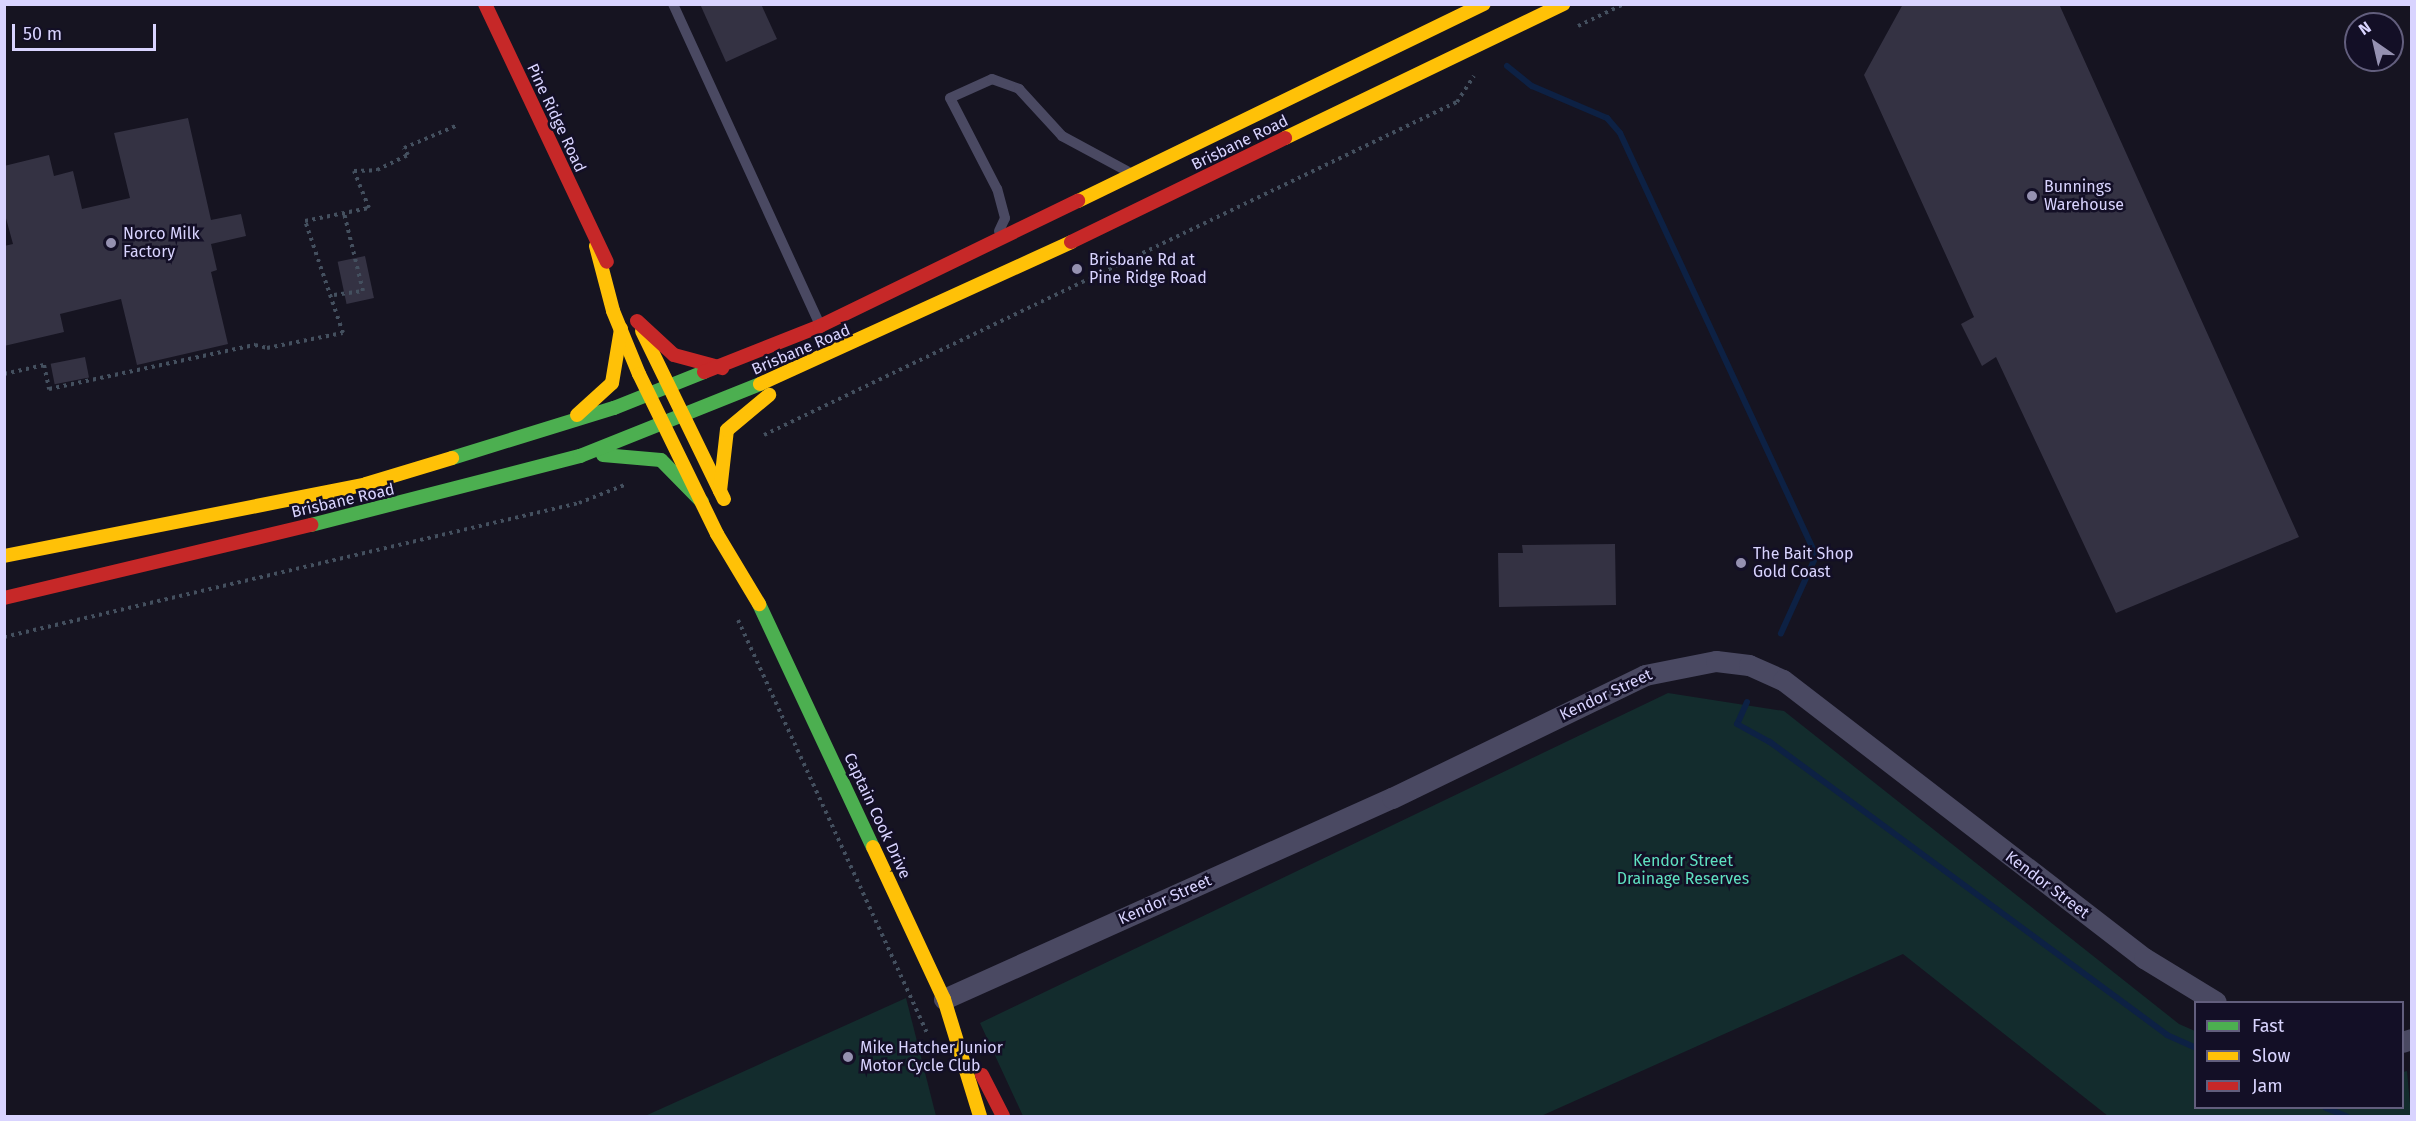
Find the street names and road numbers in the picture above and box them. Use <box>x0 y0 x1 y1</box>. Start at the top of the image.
street label: Pine Ridge Road <box>522 61 590 175</box>
street label: Brisbane Road <box>1189 111 1291 175</box>
street label: Brisbane Road <box>749 321 853 379</box>
street label: Brisbane Road <box>290 480 396 522</box>
street label: Kendor Street <box>1557 665 1655 725</box>
street label: Captain Cook Drive <box>839 750 915 882</box>
street label: Kendor Street <box>2001 847 2093 923</box>
street label: Kendor Street <box>1115 871 1215 929</box>

